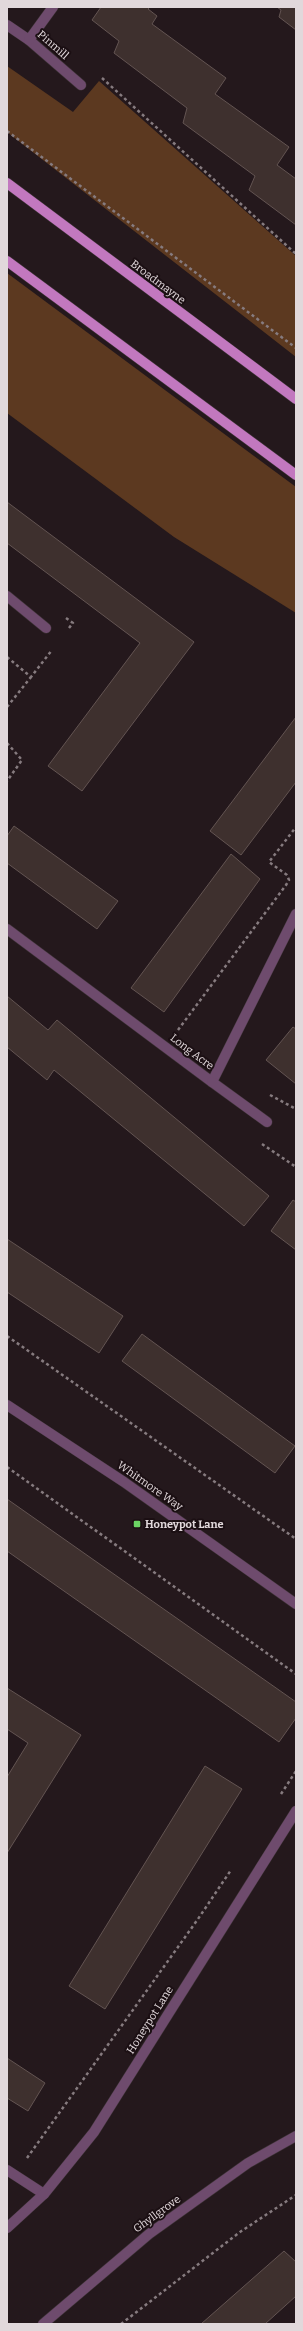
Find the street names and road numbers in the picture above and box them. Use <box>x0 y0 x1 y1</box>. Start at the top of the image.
street label: Pinmill <box>35 28 71 62</box>
street label: Broadmayne <box>128 257 188 307</box>
street label: Long Acre <box>168 1031 216 1073</box>
street label: Whitmore Way <box>115 1459 185 1513</box>
street label: Honeypot Lane <box>124 1984 176 2056</box>
street label: Ghyllgrove <box>131 2193 183 2235</box>

